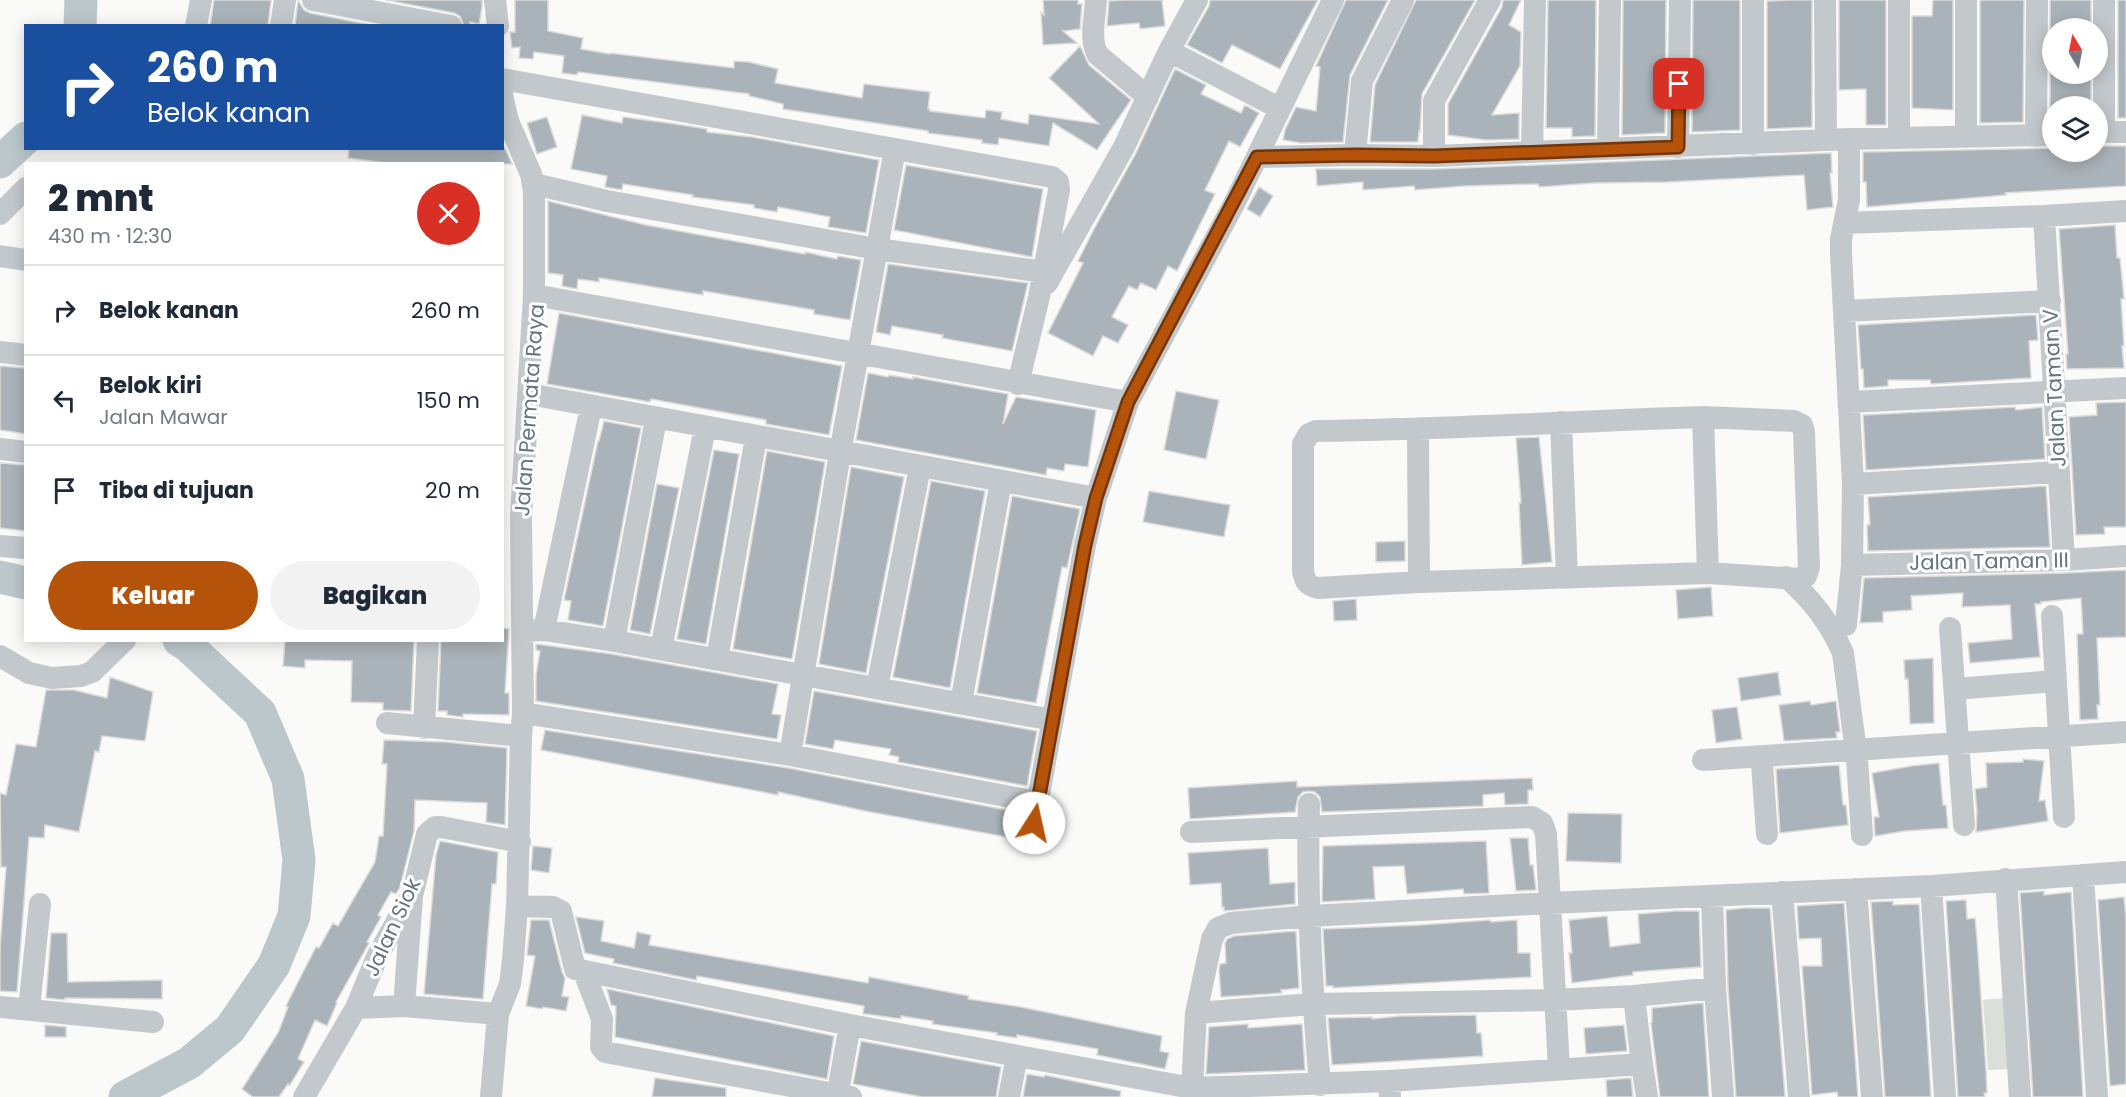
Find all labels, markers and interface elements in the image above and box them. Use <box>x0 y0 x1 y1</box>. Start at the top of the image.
north arrow <box>2042 18 2108 84</box>
map controls <box>2042 18 2108 162</box>
text: 260 m <box>147 38 279 97</box>
icon: right <box>48 48 126 126</box>
pin <box>1653 58 1704 109</box>
icon: arrive <box>1662 67 1695 100</box>
text: Belok kanan <box>147 94 310 131</box>
button: layers <box>2042 96 2108 162</box>
text: 2 mnt <box>48 173 154 224</box>
button: close <box>417 182 480 245</box>
text: 430 m · 12:30 <box>48 222 172 250</box>
icon: right <box>48 294 81 327</box>
text: Belok kanan <box>99 295 239 326</box>
text: 260 m <box>411 295 480 326</box>
street label: Jalan Permata Raya <box>507 303 551 517</box>
street label: Jalan Taman V <box>2035 308 2073 468</box>
text: Belok kiri <box>99 370 202 401</box>
icon: left <box>48 384 81 417</box>
text: 150 m <box>417 385 480 416</box>
text: Jalan Mawar <box>99 403 228 431</box>
icon: arrive <box>48 474 81 507</box>
text: Tiba di tujuan <box>99 475 254 506</box>
text: 20 m <box>425 475 480 506</box>
street label: Jalan Taman III <box>1909 545 2069 577</box>
button: Keluar <box>48 561 258 630</box>
button: Bagikan <box>270 561 480 630</box>
position arrow <box>1002 791 1066 855</box>
street label: Jalan Siok <box>357 873 428 981</box>

